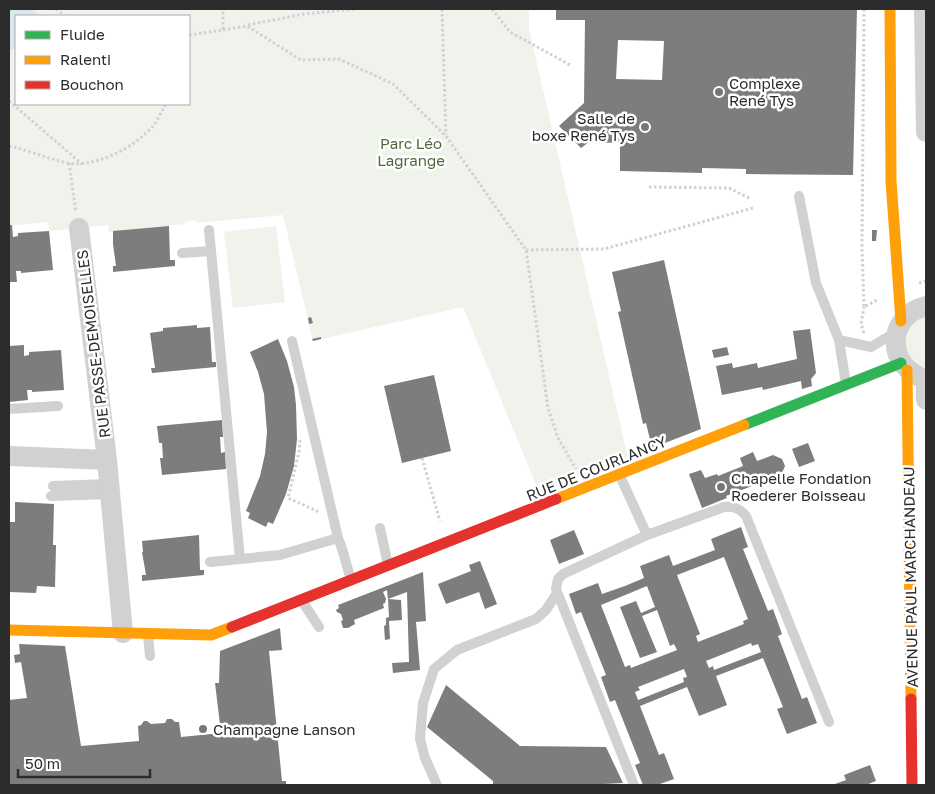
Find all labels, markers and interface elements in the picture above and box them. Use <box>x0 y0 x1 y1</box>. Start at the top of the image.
legend <box>15 15 190 105</box>
text: Fluide <box>60 25 105 43</box>
text: Ralenti <box>60 50 111 68</box>
place label: Complexe René Tys <box>729 74 801 109</box>
text: Bouchon <box>60 75 124 93</box>
marker: Complexe René Tys <box>713 86 725 98</box>
place label: Salle de boxe René Tys <box>532 109 635 144</box>
marker: Salle de boxe René Tys <box>639 121 651 133</box>
park label: Parc Léo Lagrange <box>377 134 445 169</box>
street label: RUE PASSE-DEMOISELLES <box>73 249 113 439</box>
street label: RUE DE COURLANCY <box>523 431 669 504</box>
street label: AVENUE PAUL MARCHANDEAU <box>899 466 921 688</box>
place label: Chapelle Fondation Roederer Boisseau <box>731 469 872 504</box>
marker: Chapelle Fondation Roederer Boisseau <box>715 481 727 493</box>
place label: Champagne Lanson <box>213 720 355 738</box>
marker: Champagne Lanson <box>197 723 209 735</box>
scale bar <box>18 746 150 778</box>
text: 50 m <box>25 754 60 772</box>

